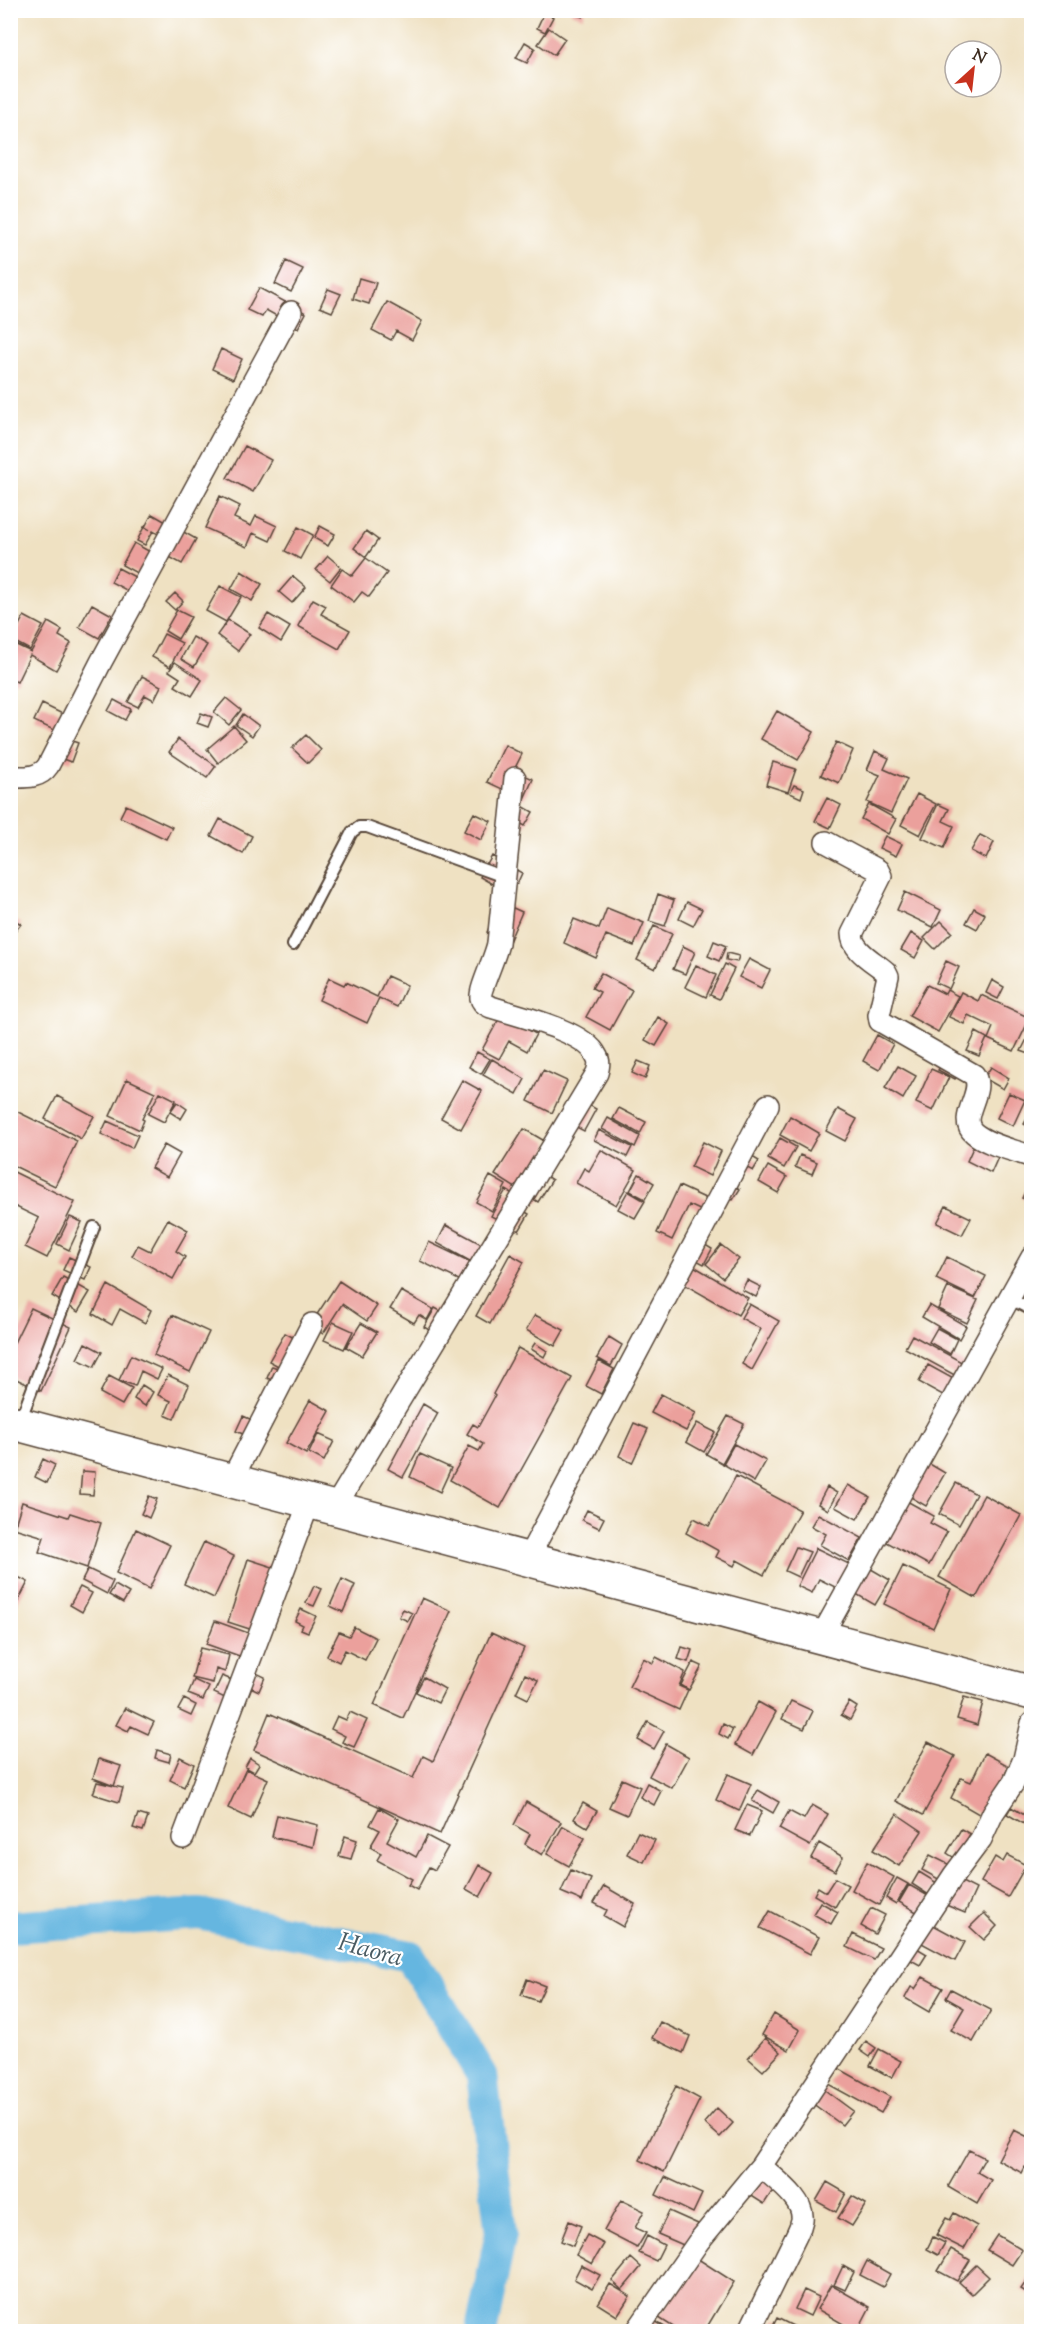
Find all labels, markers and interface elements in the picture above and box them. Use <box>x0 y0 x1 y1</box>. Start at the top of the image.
north arrow <box>943 39 1003 99</box>
text: N <box>968 45 990 71</box>
water label: Haora <box>334 1925 406 1977</box>

